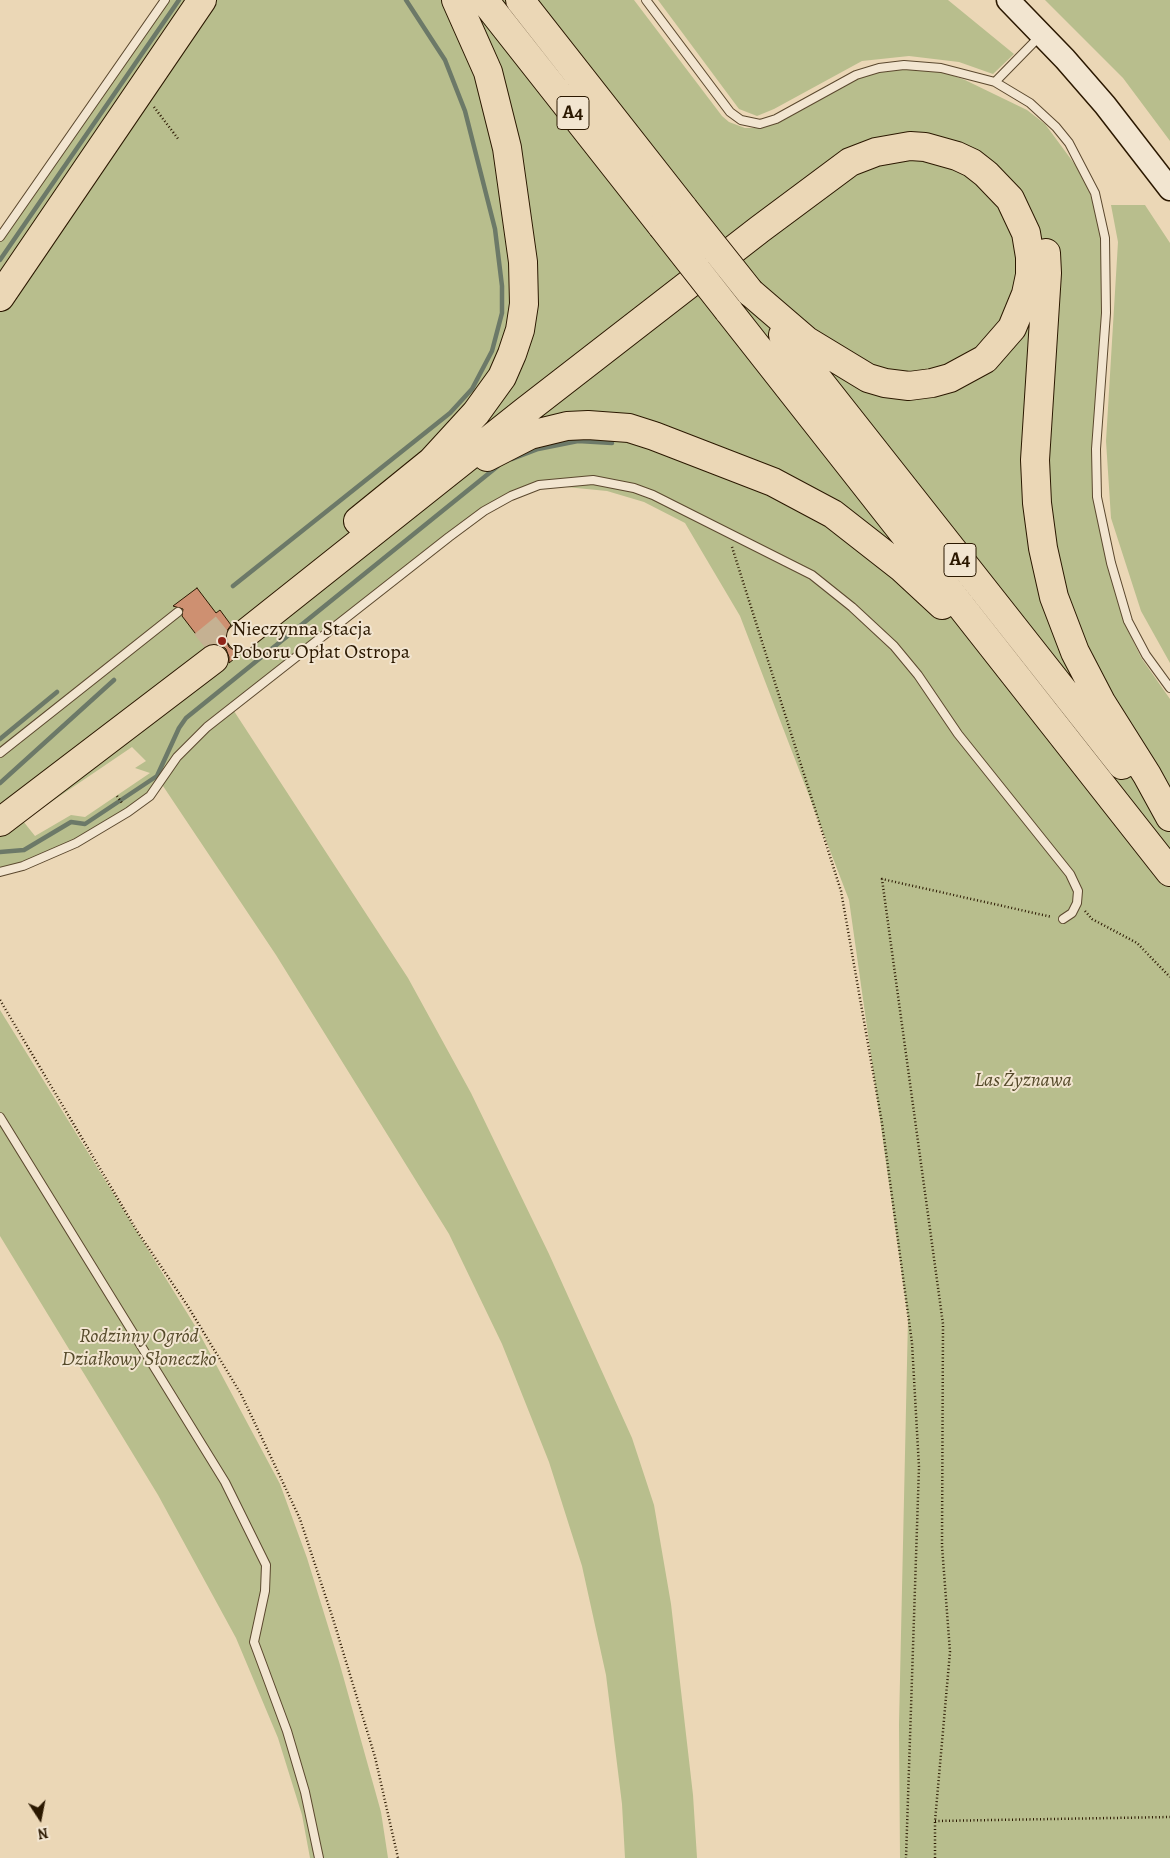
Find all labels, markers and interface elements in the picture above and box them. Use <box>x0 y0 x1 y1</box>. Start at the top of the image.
road number: A4 <box>557 96 589 130</box>
road number: A4 <box>944 544 976 576</box>
place label: Nieczynna Stacja Poboru Opłat Ostropa <box>232 618 410 665</box>
marker: Nieczynna Stacja Poboru Opłat Ostropa <box>216 635 228 647</box>
park label: Las Żyznawa <box>974 1069 1072 1093</box>
park label: Rodzinny Ogród Działkowy Słoneczko <box>62 1325 216 1372</box>
north arrow <box>15 1793 65 1843</box>
text: N <box>36 1823 50 1844</box>

